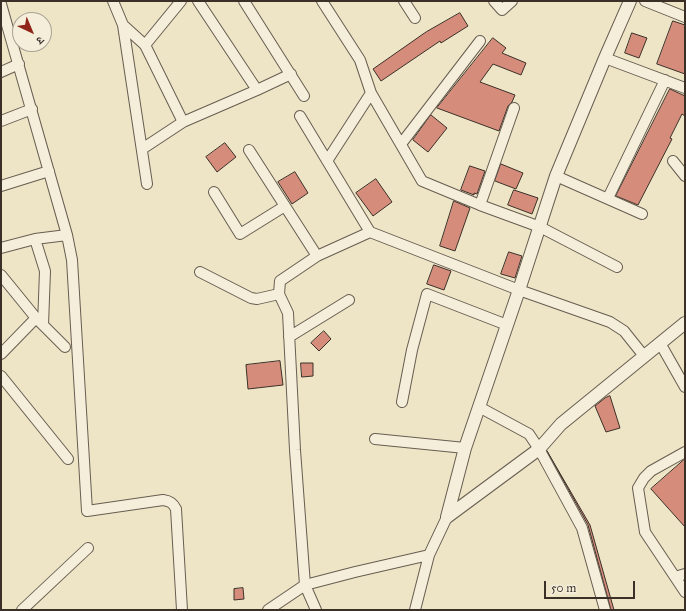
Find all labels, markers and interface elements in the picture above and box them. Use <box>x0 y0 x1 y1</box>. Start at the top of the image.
north arrow <box>12 12 52 52</box>
text: उ <box>33 34 47 47</box>
scale bar <box>546 573 637 599</box>
text: 50 m <box>551 581 576 595</box>

